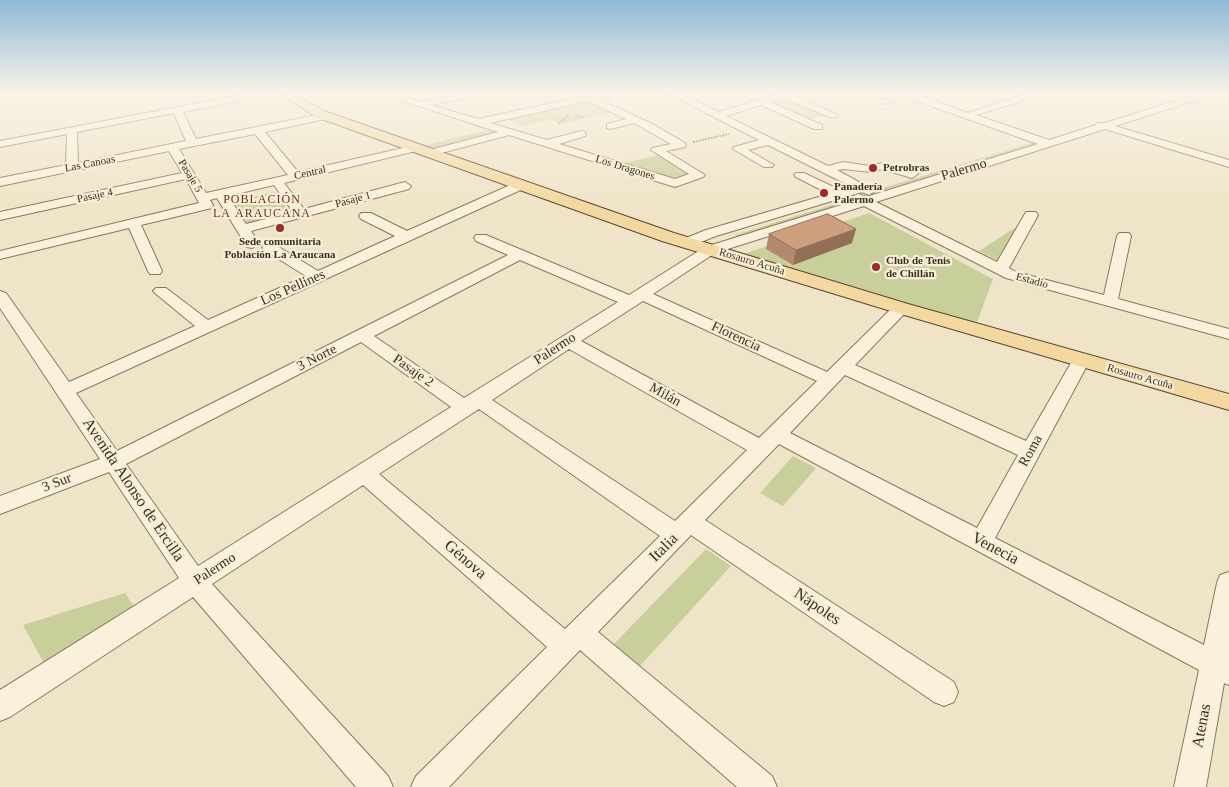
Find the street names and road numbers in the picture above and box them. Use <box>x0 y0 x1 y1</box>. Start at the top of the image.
street label: Las Canoas <box>64 153 116 175</box>
street label: Los Dragones <box>594 153 656 183</box>
street label: Palermo <box>939 155 989 185</box>
street label: Pasaje 5 <box>175 157 205 195</box>
street label: Central <box>293 163 327 183</box>
street label: Pasaje 4 <box>76 186 114 206</box>
street label: Pasaje 1 <box>334 189 372 211</box>
street label: Rosauro Acuña <box>717 246 787 278</box>
street label: Los Pellines <box>258 266 328 310</box>
street label: Estadio <box>1014 270 1050 292</box>
street label: Florencia <box>708 318 764 356</box>
street label: Palermo <box>531 329 579 369</box>
street label: 3 Norte <box>294 341 340 375</box>
street label: Pasaje 2 <box>389 351 437 391</box>
street label: Rosauro Acuña <box>1105 361 1175 393</box>
street label: Milán <box>646 380 684 410</box>
street label: Avenida Alonso de Ercilla <box>78 415 188 565</box>
street label: Roma <box>1016 432 1046 470</box>
street label: 3 Sur <box>40 470 74 496</box>
street label: Venecia <box>968 529 1022 569</box>
street label: Italia <box>646 530 682 566</box>
street label: Génova <box>440 536 490 584</box>
street label: Palermo <box>191 549 239 589</box>
street label: Nápoles <box>790 584 844 630</box>
street label: Atenas <box>1188 702 1216 750</box>

